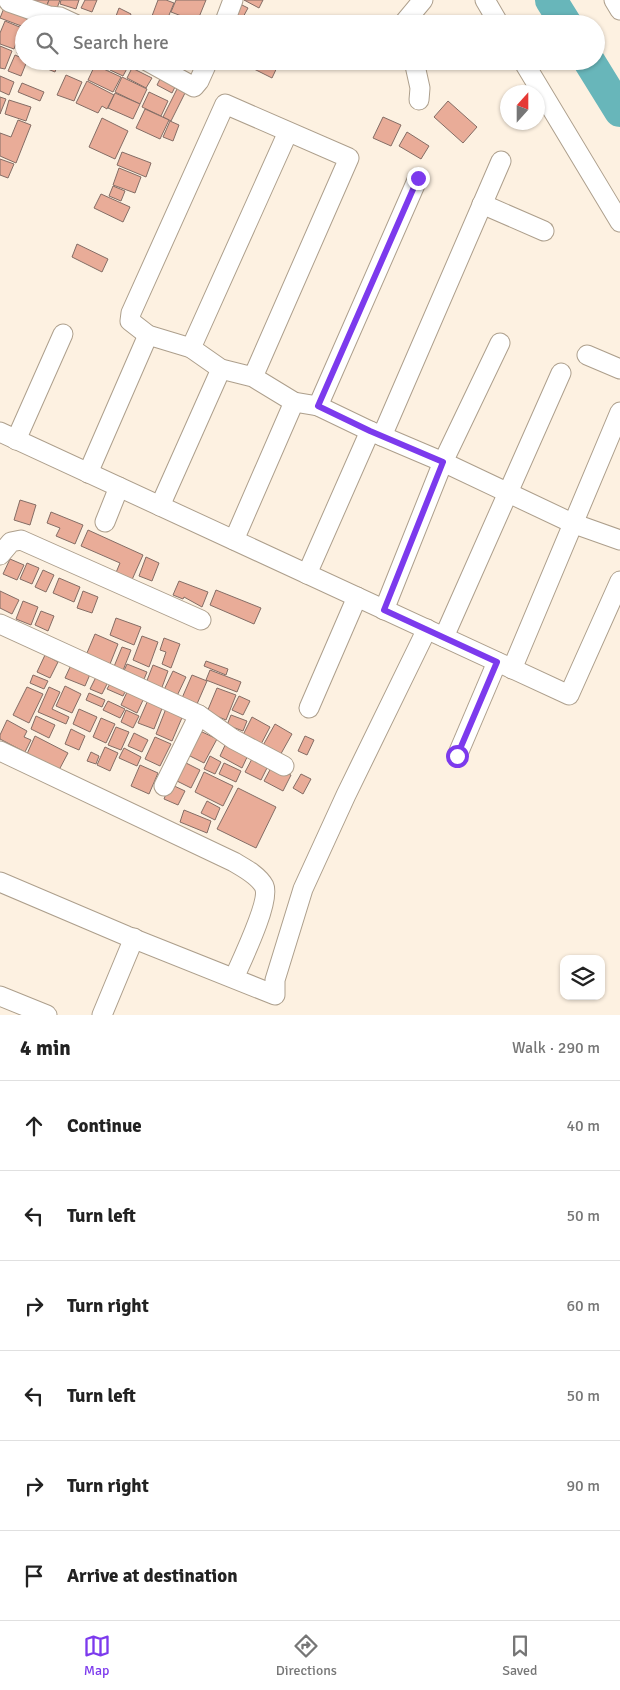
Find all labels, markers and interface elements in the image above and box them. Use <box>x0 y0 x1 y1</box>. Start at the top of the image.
search box <box>15 15 605 70</box>
icon: search <box>33 29 61 57</box>
text: Search here <box>73 31 169 55</box>
north arrow <box>500 85 545 130</box>
route end <box>407 167 430 190</box>
route start <box>446 745 469 768</box>
map controls <box>560 955 605 1000</box>
button: layers <box>560 955 605 1000</box>
text: 4 min <box>20 1035 71 1061</box>
text: Walk · 290 m <box>512 1038 600 1058</box>
icon: ahead <box>20 1112 48 1140</box>
text: Continue <box>67 1114 142 1138</box>
text: 40 m <box>566 1116 600 1136</box>
icon: left <box>20 1202 48 1230</box>
text: Turn left <box>67 1204 136 1228</box>
text: 50 m <box>566 1206 600 1226</box>
icon: right <box>20 1292 48 1320</box>
text: Turn right <box>67 1294 149 1318</box>
text: 60 m <box>566 1296 600 1316</box>
icon: left <box>20 1382 48 1410</box>
text: Turn left <box>67 1384 136 1408</box>
text: 50 m <box>566 1386 600 1406</box>
icon: right <box>20 1472 48 1500</box>
text: Turn right <box>67 1474 149 1498</box>
text: 90 m <box>566 1476 600 1496</box>
icon: arrive <box>20 1562 48 1590</box>
text: Arrive at destination <box>67 1564 238 1588</box>
tab: Map <box>83 1632 111 1679</box>
tab: Directions <box>276 1632 337 1679</box>
tab: Saved <box>502 1632 537 1679</box>

